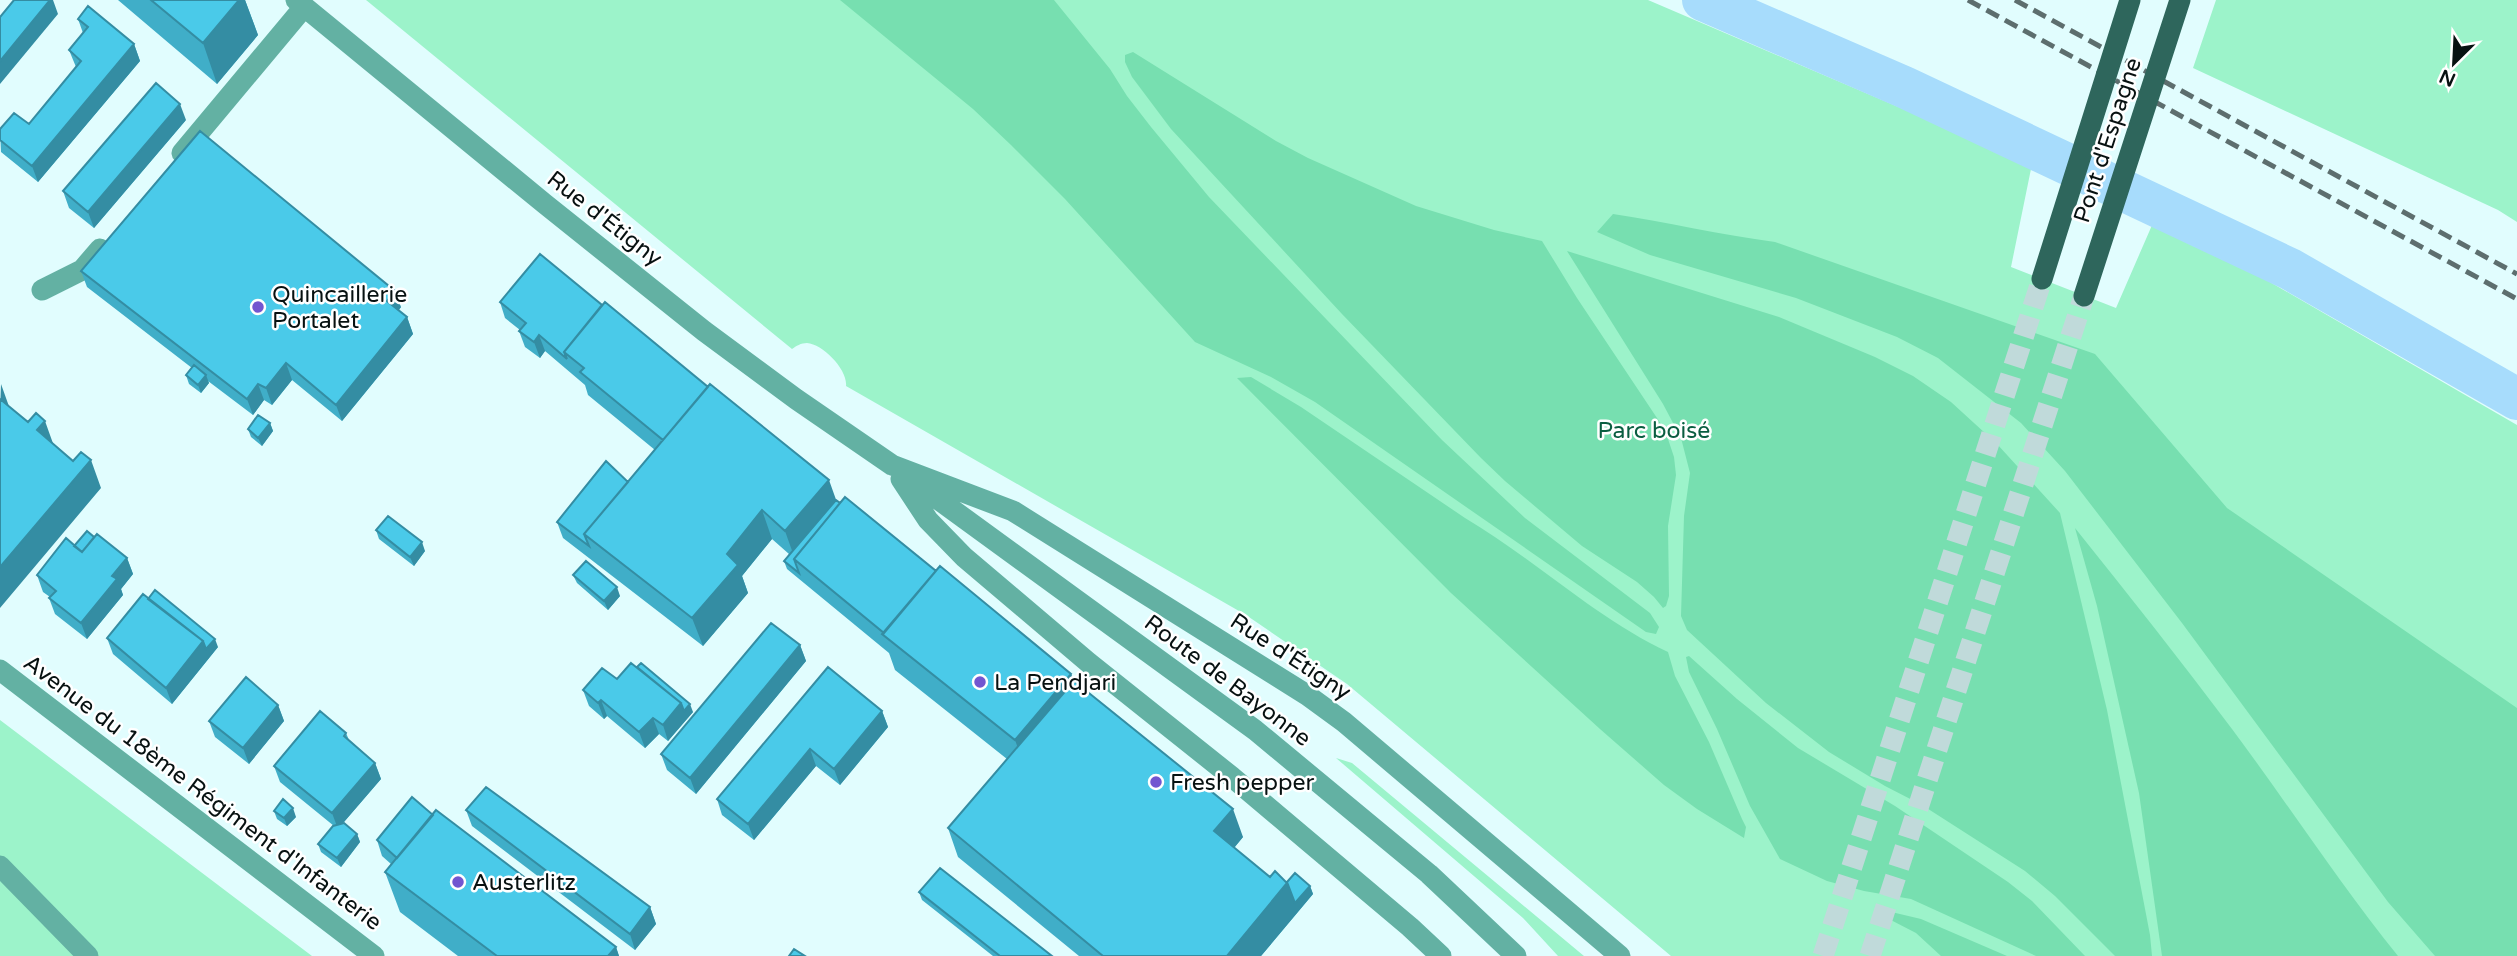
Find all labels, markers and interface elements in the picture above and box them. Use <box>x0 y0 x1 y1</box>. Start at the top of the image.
north arrow <box>2419 28 2489 98</box>
street label: Pont d'Espagne <box>2068 54 2148 226</box>
text: N <box>2436 64 2459 91</box>
street label: Rue d'Étigny <box>541 165 668 272</box>
place label: Quincaillerie Portalet <box>272 281 407 335</box>
marker: Quincaillerie Portalet <box>250 299 266 315</box>
park label: Parc boisé <box>1598 417 1710 445</box>
street label: Rue d'Étigny <box>1225 607 1356 706</box>
street label: Route de Bayonne <box>1139 609 1316 753</box>
street label: Avenue du 18ème Régiment d'Infanterie <box>18 649 387 937</box>
place label: La Pendjari <box>994 669 1116 697</box>
marker: La Pendjari <box>972 674 988 690</box>
place label: Fresh pepper <box>1170 769 1314 797</box>
marker: Fresh pepper <box>1148 774 1164 790</box>
place label: Austerlitz <box>472 869 576 897</box>
marker: Austerlitz <box>450 874 466 890</box>

